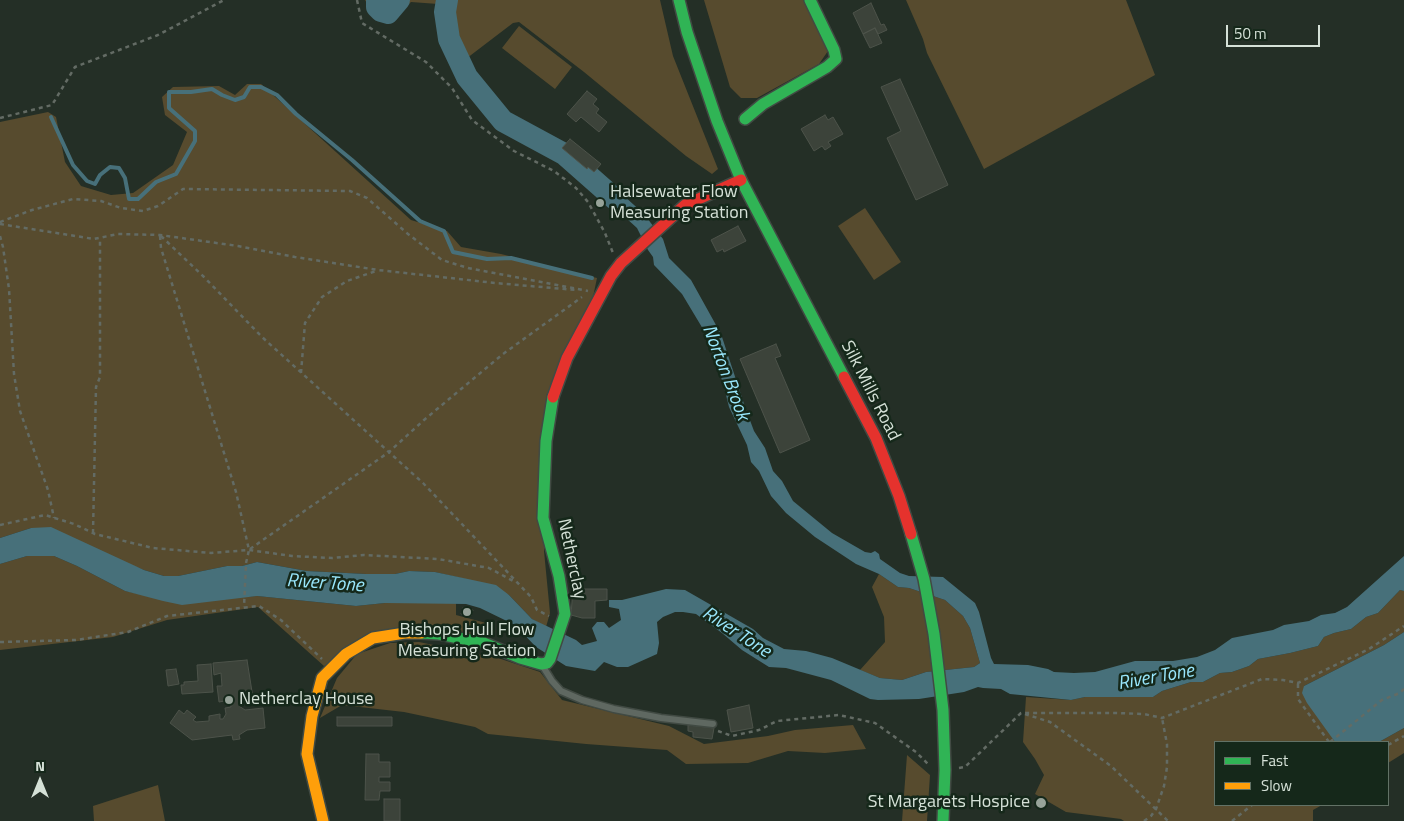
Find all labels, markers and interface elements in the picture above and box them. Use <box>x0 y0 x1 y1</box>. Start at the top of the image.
scale bar <box>1229 15 1323 47</box>
text: 50 m <box>1234 22 1267 45</box>
place label: Halsewater Flow Measuring Station <box>610 182 748 224</box>
marker: Halsewater Flow Measuring Station <box>594 197 606 209</box>
water label: Norton Brook <box>696 322 754 424</box>
street label: Silk Mills Road <box>836 337 904 445</box>
street label: Netherclay <box>552 517 590 601</box>
water label: River Tone <box>286 570 364 598</box>
water label: River Tone <box>697 602 775 664</box>
marker: Bishops Hull Flow Measuring Station <box>461 606 473 618</box>
place label: Bishops Hull Flow Measuring Station <box>398 620 536 662</box>
water label: River Tone <box>1116 660 1196 696</box>
place label: Netherclay House <box>239 689 373 711</box>
marker: Netherclay House <box>223 694 235 706</box>
legend <box>1214 741 1389 806</box>
text: Fast <box>1261 749 1288 772</box>
text: N <box>35 755 45 776</box>
north arrow <box>15 756 65 806</box>
text: Slow <box>1261 774 1292 797</box>
place label: St Margarets Hospice <box>868 792 1030 814</box>
marker: St Margarets Hospice <box>1034 796 1048 810</box>

